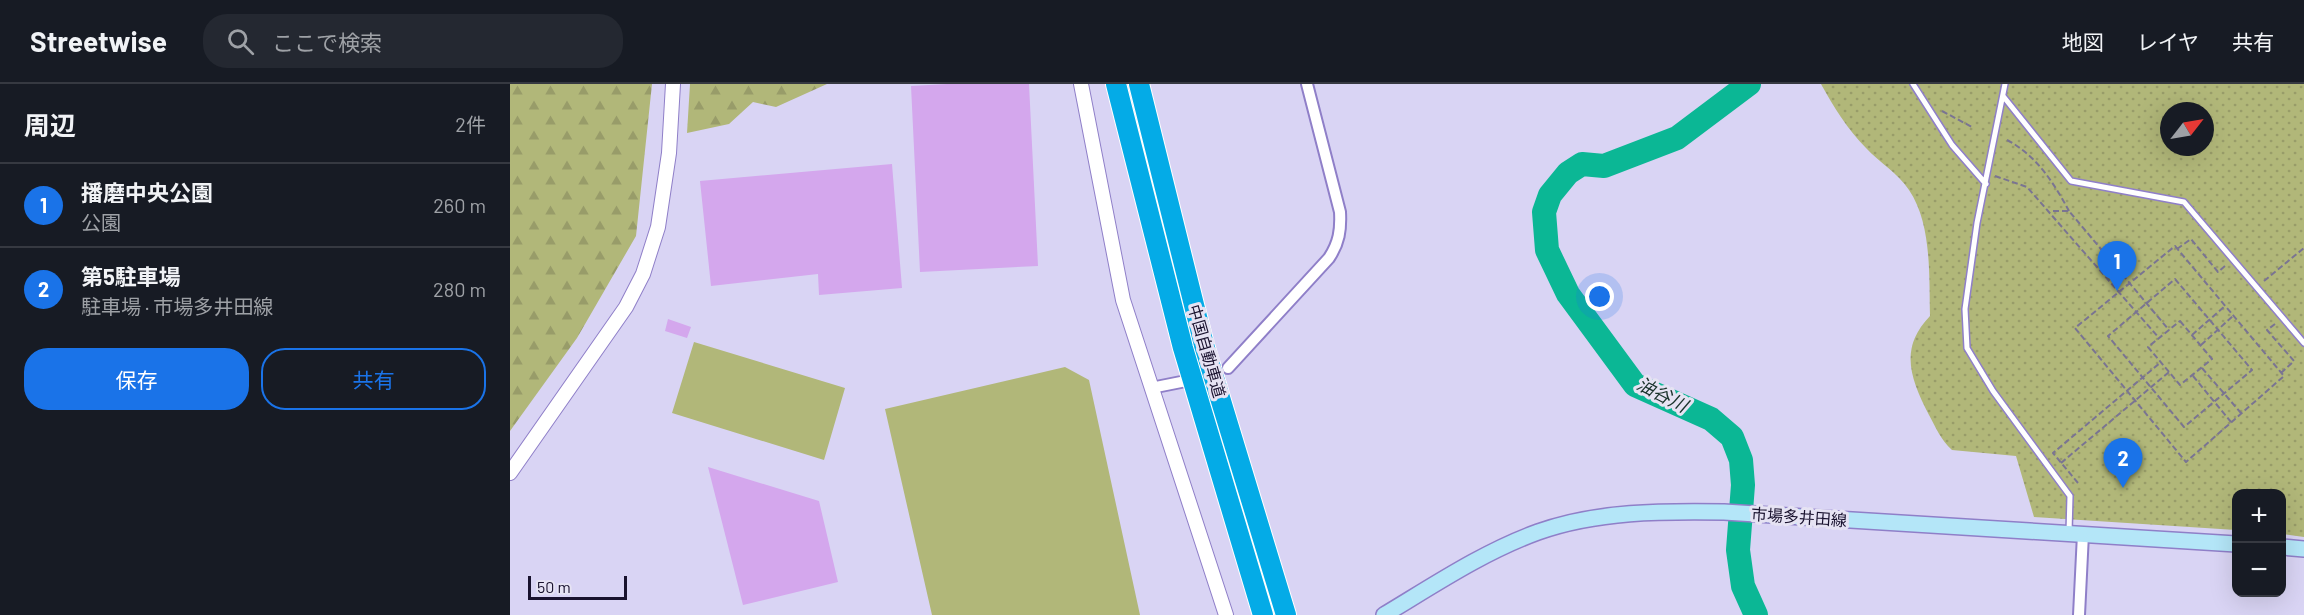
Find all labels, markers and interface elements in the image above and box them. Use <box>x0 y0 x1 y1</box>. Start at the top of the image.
search box <box>203 14 623 68</box>
text: Streetwise <box>30 24 167 58</box>
icon: search <box>224 25 257 58</box>
text: ここで検索 <box>272 29 382 55</box>
text: 地図 <box>2062 29 2104 54</box>
text: レイヤ <box>2137 29 2199 54</box>
text: 共有 <box>2232 29 2274 54</box>
north arrow <box>2160 102 2214 156</box>
text: 周辺 <box>24 109 76 140</box>
text: 2件 <box>455 112 486 136</box>
text: 播磨中央公園 <box>81 179 213 205</box>
text: 1 <box>40 193 47 217</box>
text: 260 m <box>433 193 486 217</box>
text: 公園 <box>81 210 121 234</box>
pin: 1 <box>2098 242 2136 291</box>
text: 第5駐車場 <box>81 263 181 289</box>
text: 2 <box>38 277 49 301</box>
text: 280 m <box>433 277 486 301</box>
your location <box>1585 282 1614 311</box>
text: 駐車場 · 市場多井田線 <box>81 294 273 318</box>
street label: 中国自動車道 <box>1185 302 1230 400</box>
button: 保存 <box>24 348 249 410</box>
button: 共有 <box>261 348 486 410</box>
water label: 油谷川 <box>1633 372 1693 417</box>
pin: 2 <box>2104 438 2142 488</box>
map controls <box>2232 489 2286 597</box>
button: + <box>2232 489 2286 543</box>
street label: 市場多井田線 <box>1750 504 1848 529</box>
button: − <box>2232 543 2286 597</box>
scale bar <box>528 573 627 600</box>
text: 50 m <box>537 577 571 596</box>

